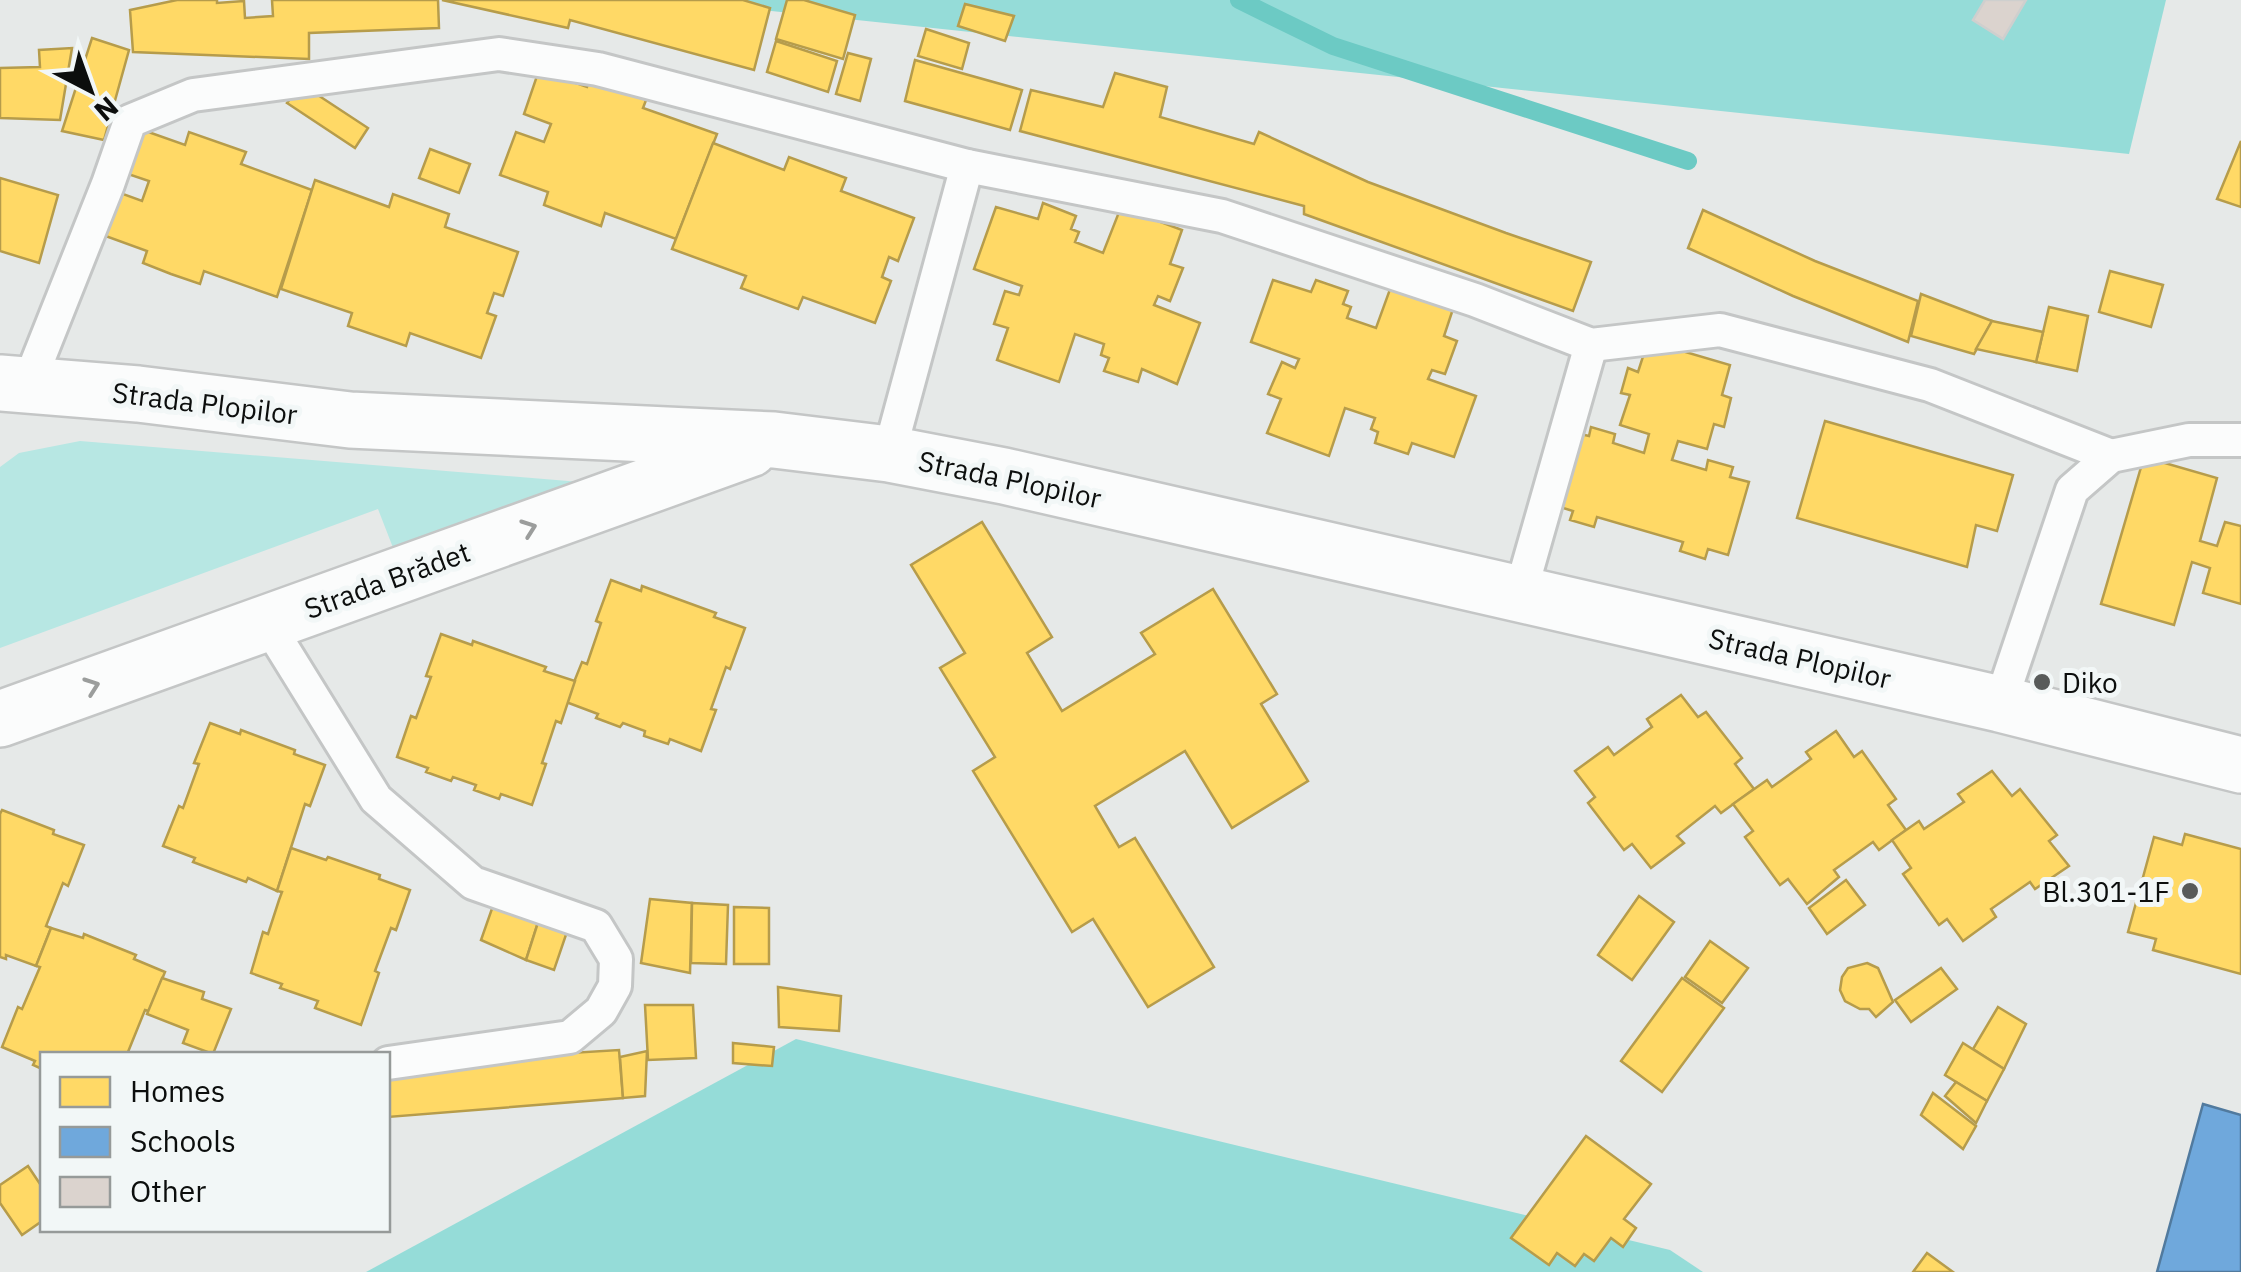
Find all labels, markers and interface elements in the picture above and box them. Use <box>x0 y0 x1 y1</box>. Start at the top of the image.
north arrow <box>40 40 140 140</box>
text: N <box>87 89 127 130</box>
street label: Strada Plopilor <box>110 373 300 433</box>
street label: Strada Plopilor <box>915 442 1105 516</box>
one-way arrow <box>520 519 537 540</box>
street label: Strada Brădet <box>299 533 475 627</box>
street label: Strada Plopilor <box>1705 619 1895 697</box>
place label: Diko <box>2062 664 2118 701</box>
marker: Diko <box>2031 671 2053 693</box>
one-way arrow <box>82 677 99 698</box>
place label: Bl.301-1F <box>2042 873 2170 910</box>
marker: Bl.301-1F <box>2179 880 2201 902</box>
legend <box>40 1052 390 1232</box>
text: Homes <box>130 1071 225 1110</box>
text: Schools <box>130 1121 236 1160</box>
text: Other <box>130 1171 206 1210</box>

